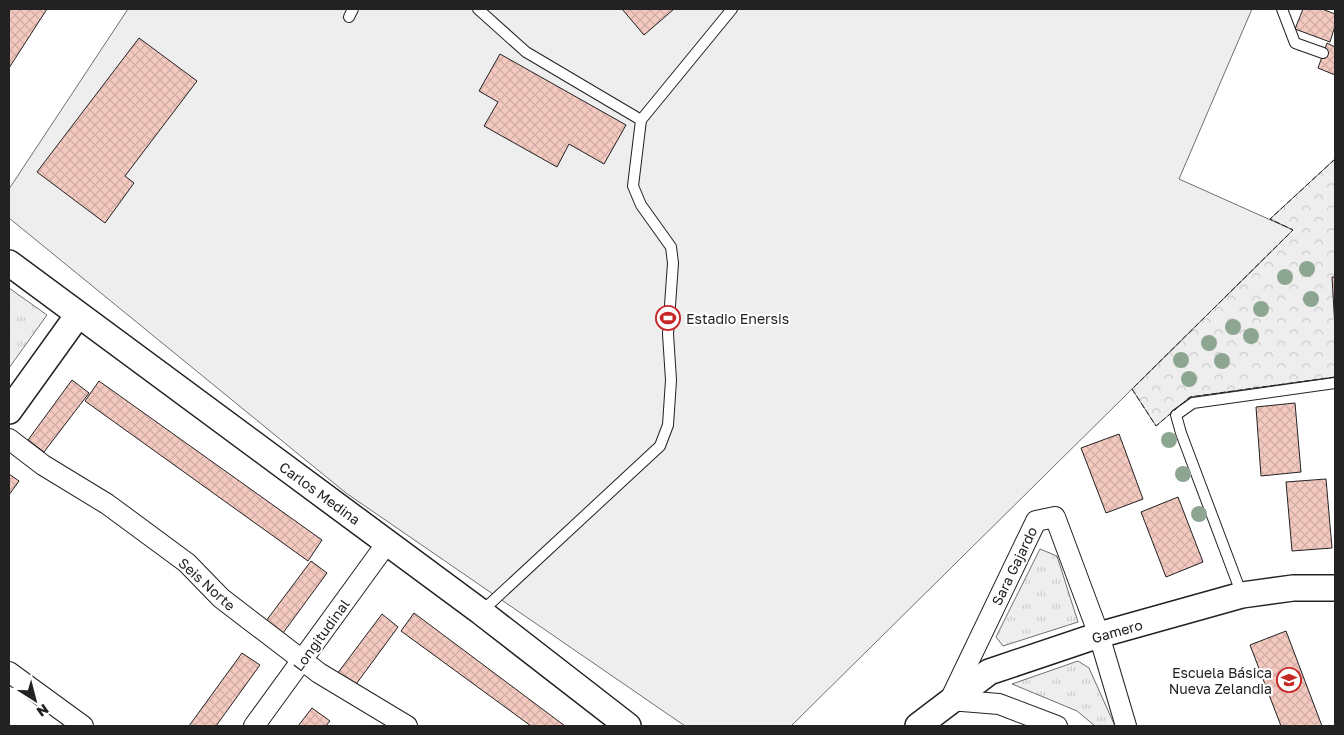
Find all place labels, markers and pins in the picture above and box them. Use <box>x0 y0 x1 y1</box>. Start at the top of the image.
sports icon: Estadio Enersis <box>655 305 681 331</box>
place label: Estadio Enersis <box>686 310 789 327</box>
place label: Escuela Básica Nueva Zelandia <box>1169 664 1272 697</box>
school or university icon: Escuela Básica Nueva Zelandia <box>1276 667 1302 693</box>

